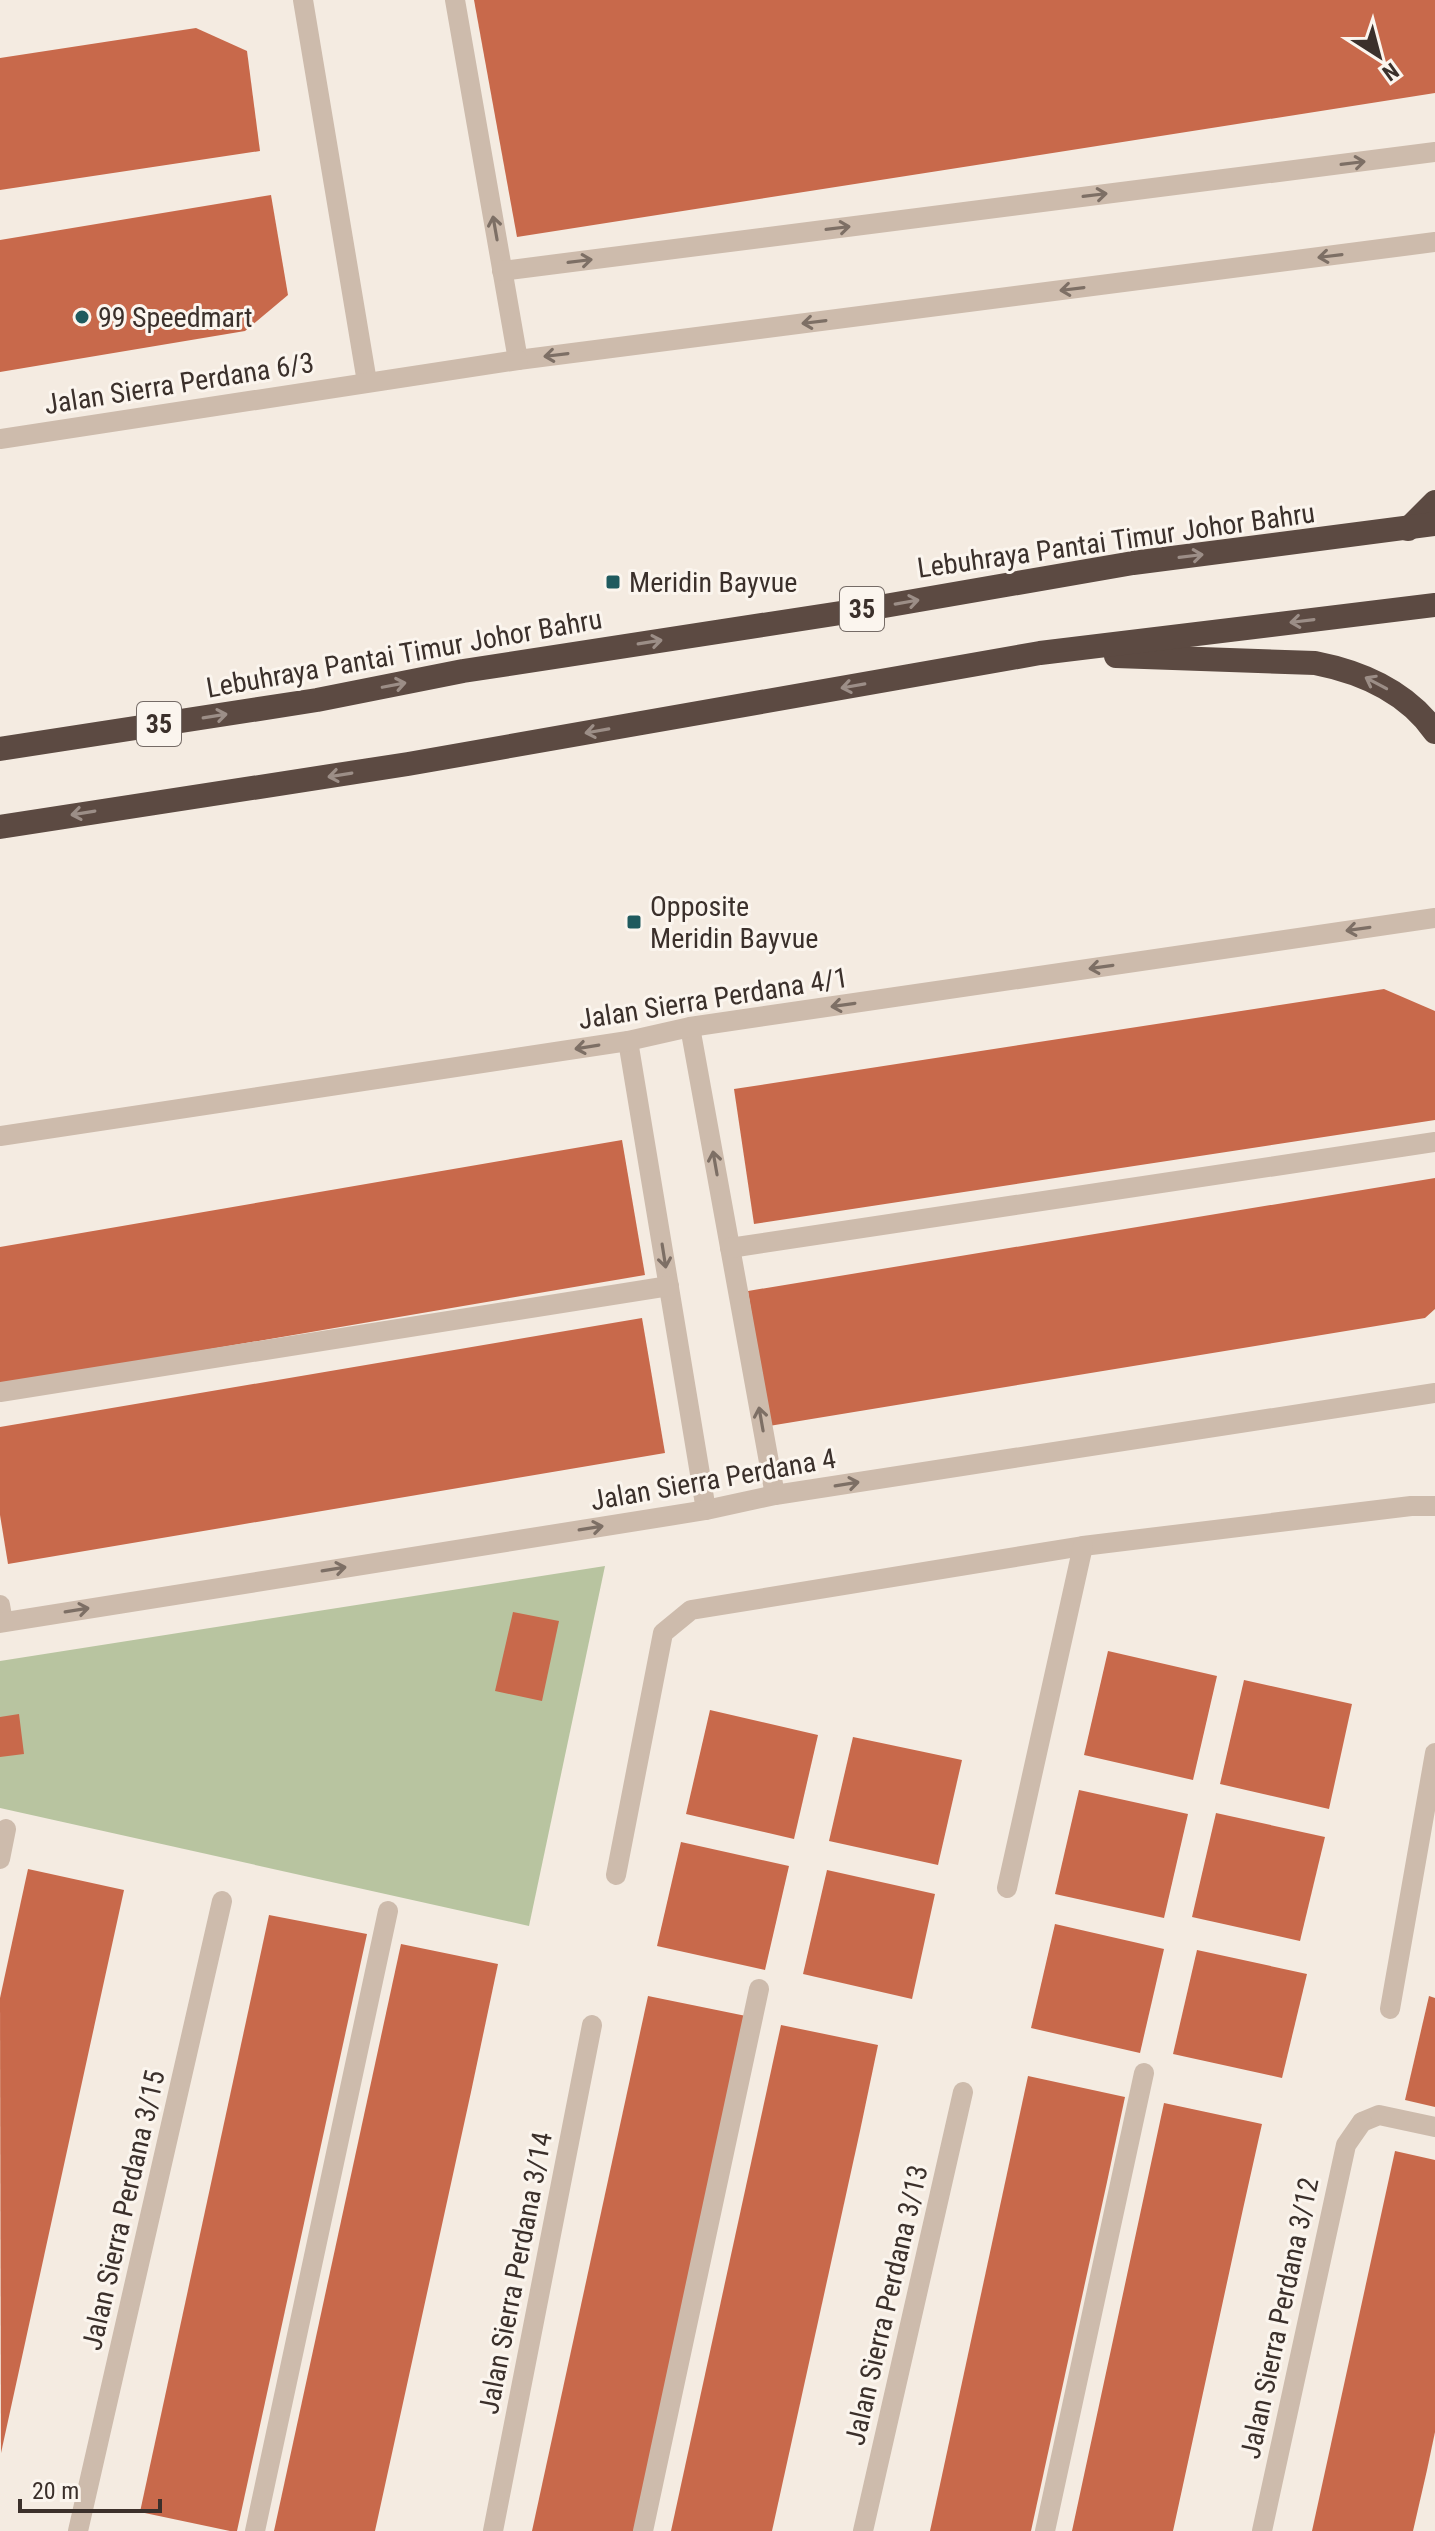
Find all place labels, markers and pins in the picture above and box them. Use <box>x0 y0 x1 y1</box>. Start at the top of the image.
place label: 99 Speedmart <box>98 301 253 334</box>
marker: 99 Speedmart <box>73 308 91 326</box>
place label: Meridin Bayvue <box>629 566 797 599</box>
marker: Meridin Bayvue <box>604 573 622 591</box>
place label: Opposite Meridin Bayvue <box>650 890 818 955</box>
marker: Opposite Meridin Bayvue <box>625 913 643 931</box>

